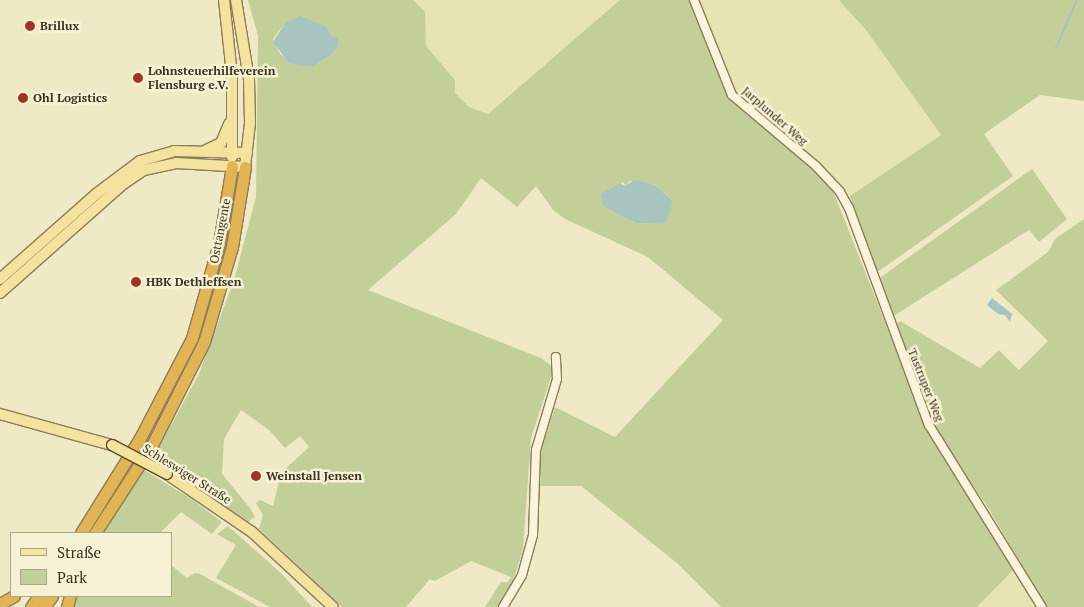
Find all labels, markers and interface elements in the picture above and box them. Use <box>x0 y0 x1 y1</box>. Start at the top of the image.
place label: Brillux <box>40 19 79 33</box>
marker: Brillux <box>24 20 36 32</box>
place label: Lohnsteuerhilfeverein Flensburg e.V. <box>148 64 275 92</box>
marker: Lohnsteuerhilfeverein Flensburg e.V. <box>132 72 144 84</box>
street label: Jarplunder Weg <box>739 84 811 148</box>
place label: Ohl Logistics <box>33 91 107 105</box>
marker: Ohl Logistics <box>17 92 29 104</box>
street label: Osttangente <box>207 197 233 265</box>
place label: HBK Dethleffsen <box>146 275 241 289</box>
marker: HBK Dethleffsen <box>130 276 142 288</box>
street label: Tastruper Weg <box>905 346 947 424</box>
street label: Schleswiger Straße <box>140 441 234 507</box>
place label: Weinstall Jensen <box>266 469 362 483</box>
marker: Weinstall Jensen <box>250 470 262 482</box>
legend <box>10 532 172 597</box>
text: Straße <box>57 542 101 562</box>
text: Park <box>57 567 87 587</box>

